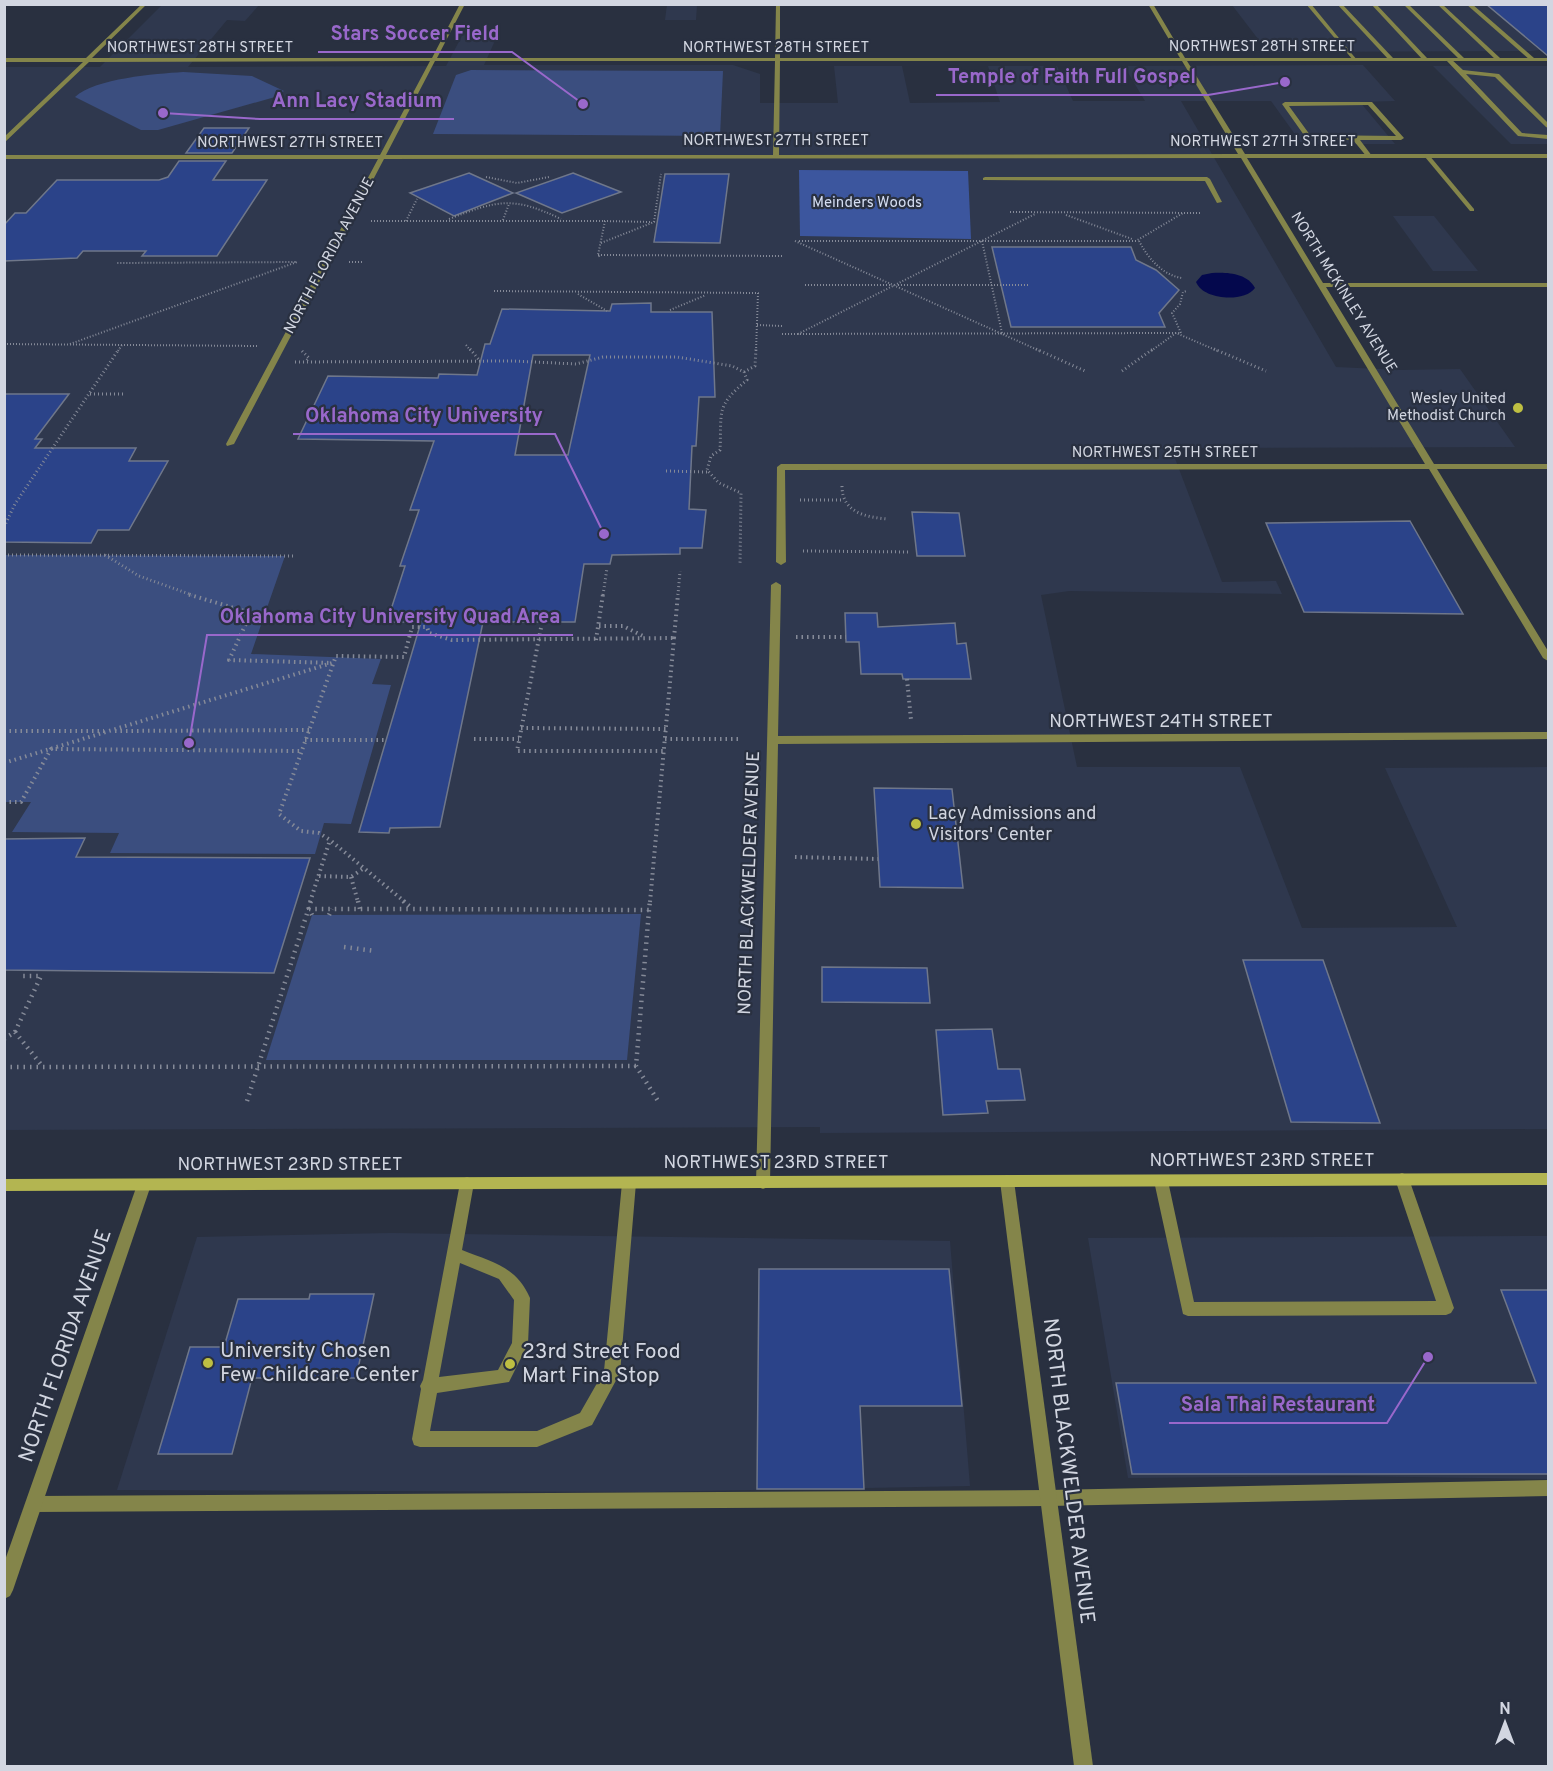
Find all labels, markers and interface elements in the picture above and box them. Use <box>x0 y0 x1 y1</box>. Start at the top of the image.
callout: Stars Soccer Field <box>318 14 512 52</box>
text: Stars Soccer Field <box>330 22 500 48</box>
street label: NORTHWEST 28TH STREET <box>1169 38 1355 57</box>
street label: NORTHWEST 28TH STREET <box>107 39 293 58</box>
street label: NORTHWEST 28TH STREET <box>683 39 869 58</box>
callout: Temple of Faith Full Gospel <box>936 57 1208 95</box>
text: Temple of Faith Full Gospel <box>948 65 1196 91</box>
callout: Ann Lacy Stadium <box>260 81 454 119</box>
text: Ann Lacy Stadium <box>272 89 442 115</box>
street label: NORTHWEST 27TH STREET <box>683 132 869 151</box>
street label: NORTHWEST 27TH STREET <box>1170 133 1356 152</box>
street label: NORTHWEST 27TH STREET <box>197 134 383 153</box>
street label: NORTH FLORIDA AVENUE <box>281 174 379 338</box>
park label: Meinders Woods <box>812 194 922 213</box>
street label: NORTH MCKINLEY AVENUE <box>1286 209 1400 377</box>
place label: Wesley United Methodist Church <box>1387 390 1506 426</box>
callout: Oklahoma City University <box>293 396 555 434</box>
marker: Wesley United Methodist Church <box>1511 401 1525 415</box>
text: Oklahoma City University <box>305 404 543 430</box>
street label: NORTHWEST 25TH STREET <box>1072 444 1258 463</box>
callout: Oklahoma City University Quad Area <box>207 597 573 635</box>
text: Oklahoma City University Quad Area <box>220 605 560 631</box>
street label: NORTHWEST 24TH STREET <box>1049 711 1273 734</box>
street label: NORTH BLACKWELDER AVENUE <box>734 751 766 1015</box>
place label: Lacy Admissions and Visitors' Center <box>928 803 1096 847</box>
marker: Lacy Admissions and Visitors' Center <box>909 817 923 831</box>
street label: NORTHWEST 23RD STREET <box>1149 1150 1375 1173</box>
street label: NORTHWEST 23RD STREET <box>663 1152 889 1175</box>
street label: NORTHWEST 23RD STREET <box>177 1154 403 1177</box>
street label: NORTH FLORIDA AVENUE <box>13 1226 119 1466</box>
street label: NORTH BLACKWELDER AVENUE <box>1036 1317 1100 1625</box>
place label: University Chosen Few Childcare Center <box>220 1338 419 1389</box>
place label: 23rd Street Food Mart Fina Stop <box>522 1339 681 1390</box>
marker: University Chosen Few Childcare Center <box>201 1356 215 1370</box>
marker: 23rd Street Food Mart Fina Stop <box>503 1357 517 1371</box>
callout: Sala Thai Restaurant <box>1169 1385 1387 1423</box>
text: Sala Thai Restaurant <box>1181 1393 1375 1419</box>
north arrow <box>1475 1693 1535 1753</box>
text: N <box>1499 1700 1511 1720</box>

